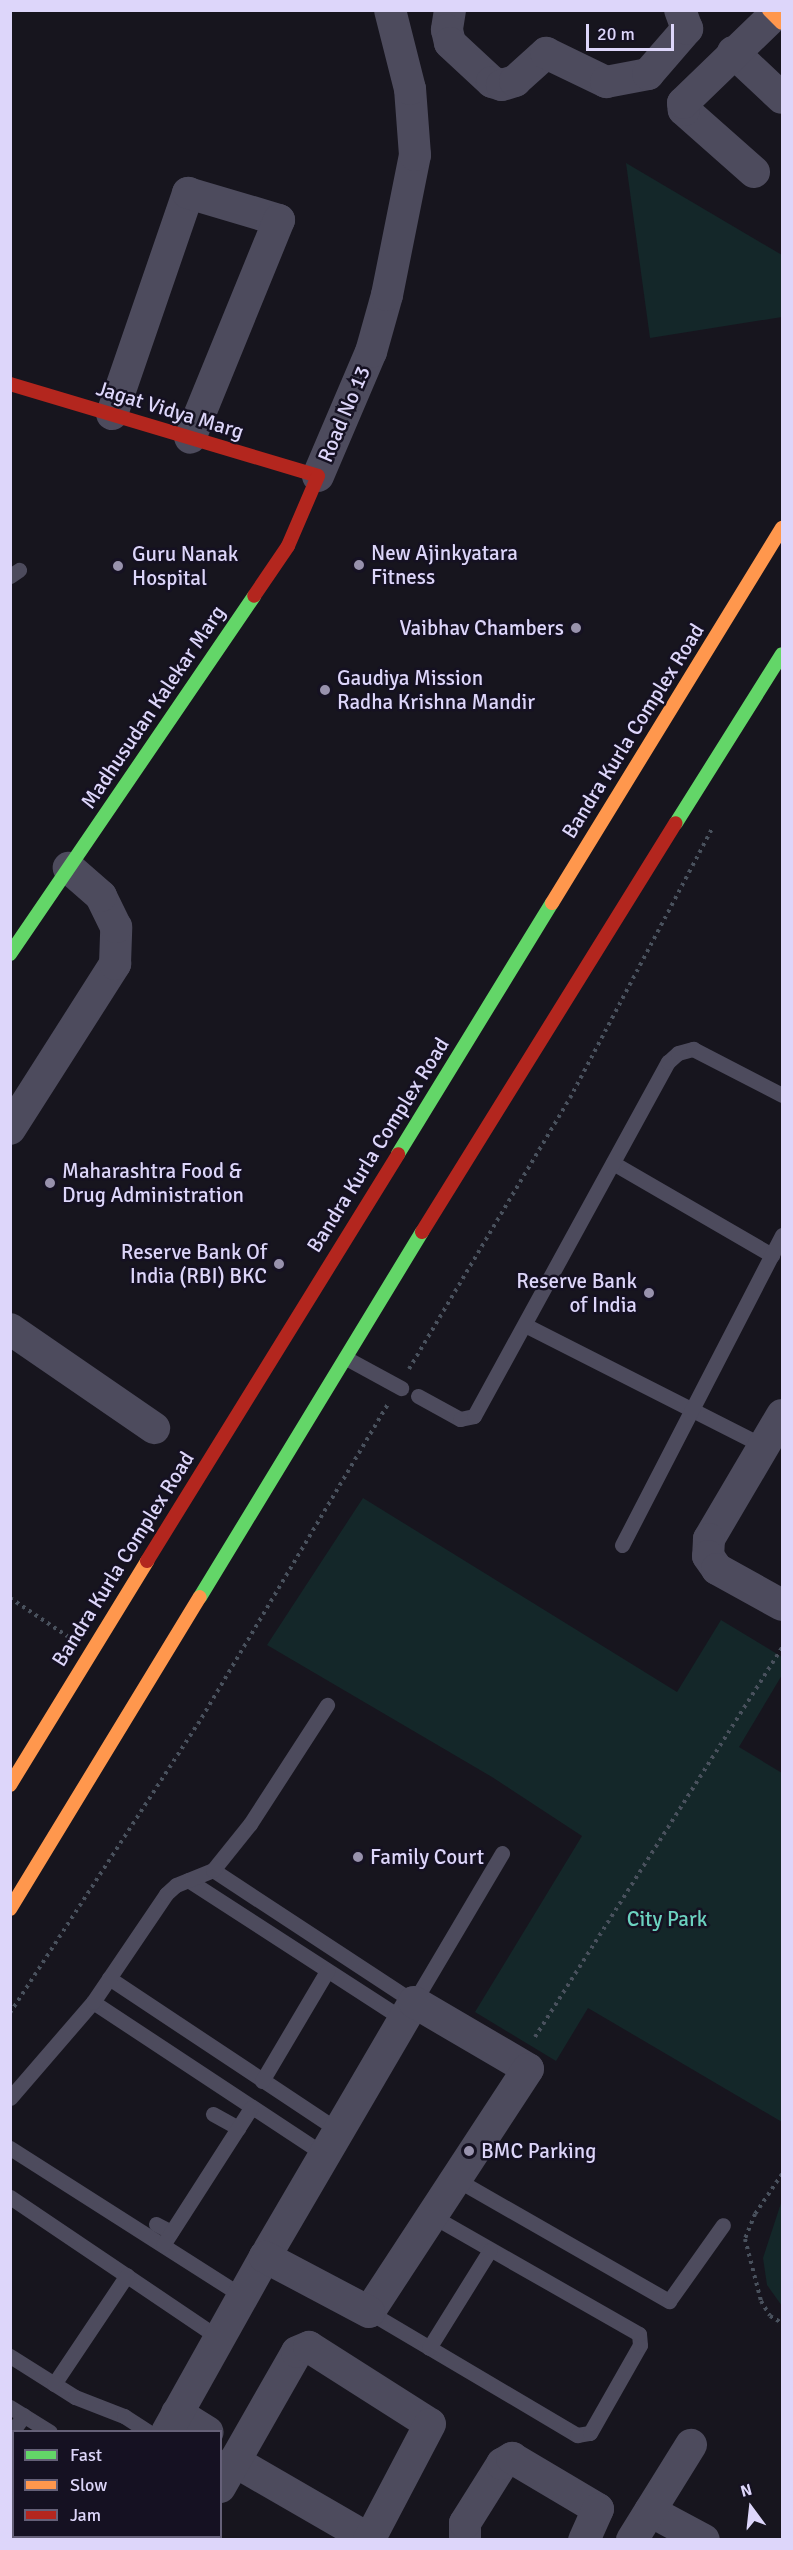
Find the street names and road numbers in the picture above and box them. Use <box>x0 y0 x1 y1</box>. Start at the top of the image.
street label: Road No 13 <box>312 362 376 466</box>
street label: Jagat Vidya Marg <box>93 376 247 444</box>
street label: Madhusudan Kalekar Marg <box>76 601 230 813</box>
street label: Bandra Kurla Complex Road <box>556 619 710 843</box>
street label: Bandra Kurla Complex Road <box>301 1033 455 1257</box>
street label: Bandra Kurla Complex Road <box>46 1447 200 1671</box>

